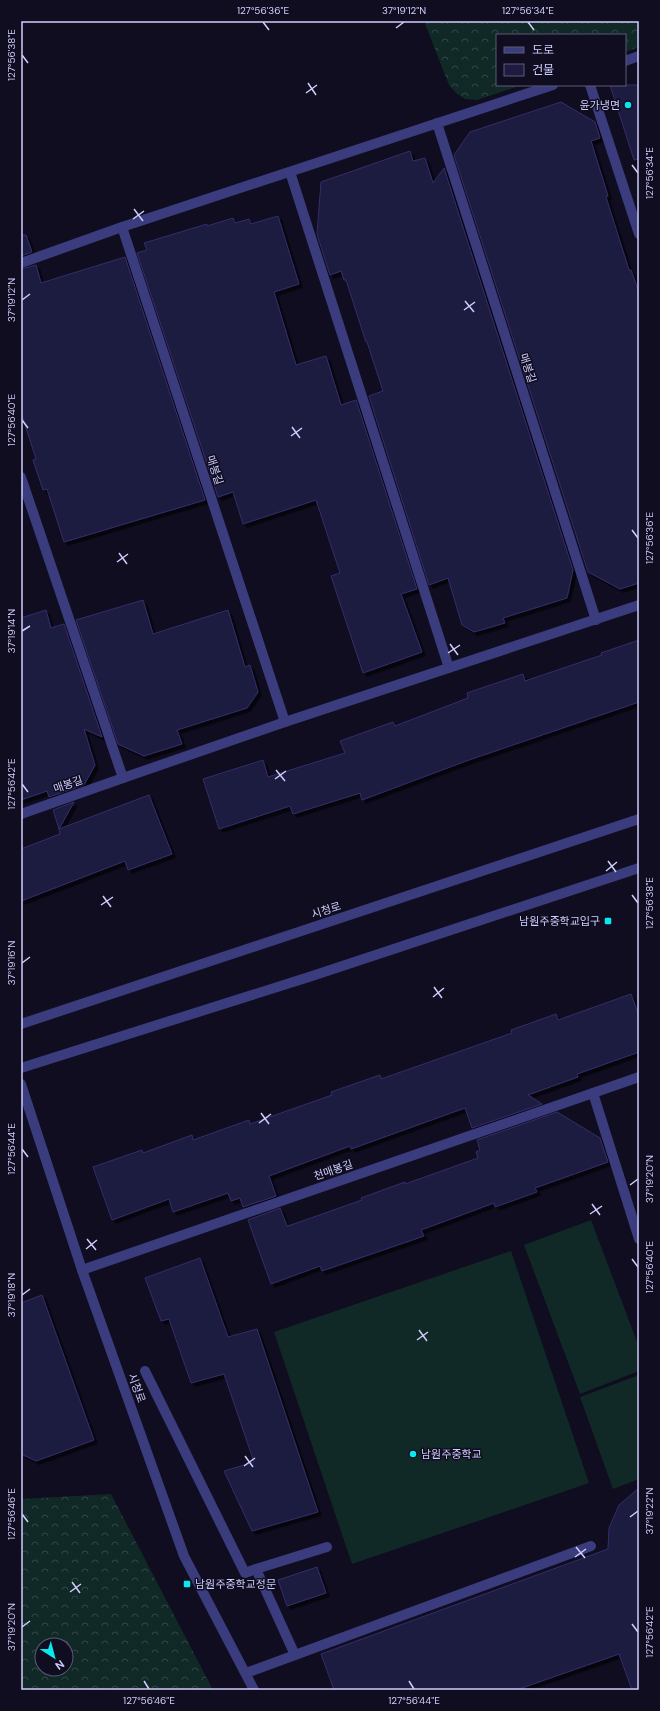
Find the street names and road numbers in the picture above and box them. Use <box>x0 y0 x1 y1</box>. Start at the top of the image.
street label: 매봉길 <box>517 351 539 385</box>
street label: 매봉길 <box>204 453 226 487</box>
street label: 매봉길 <box>51 772 85 796</box>
street label: 시청로 <box>309 899 343 921</box>
street label: 천매봉길 <box>312 1157 354 1183</box>
street label: 시청로 <box>125 1371 149 1405</box>

